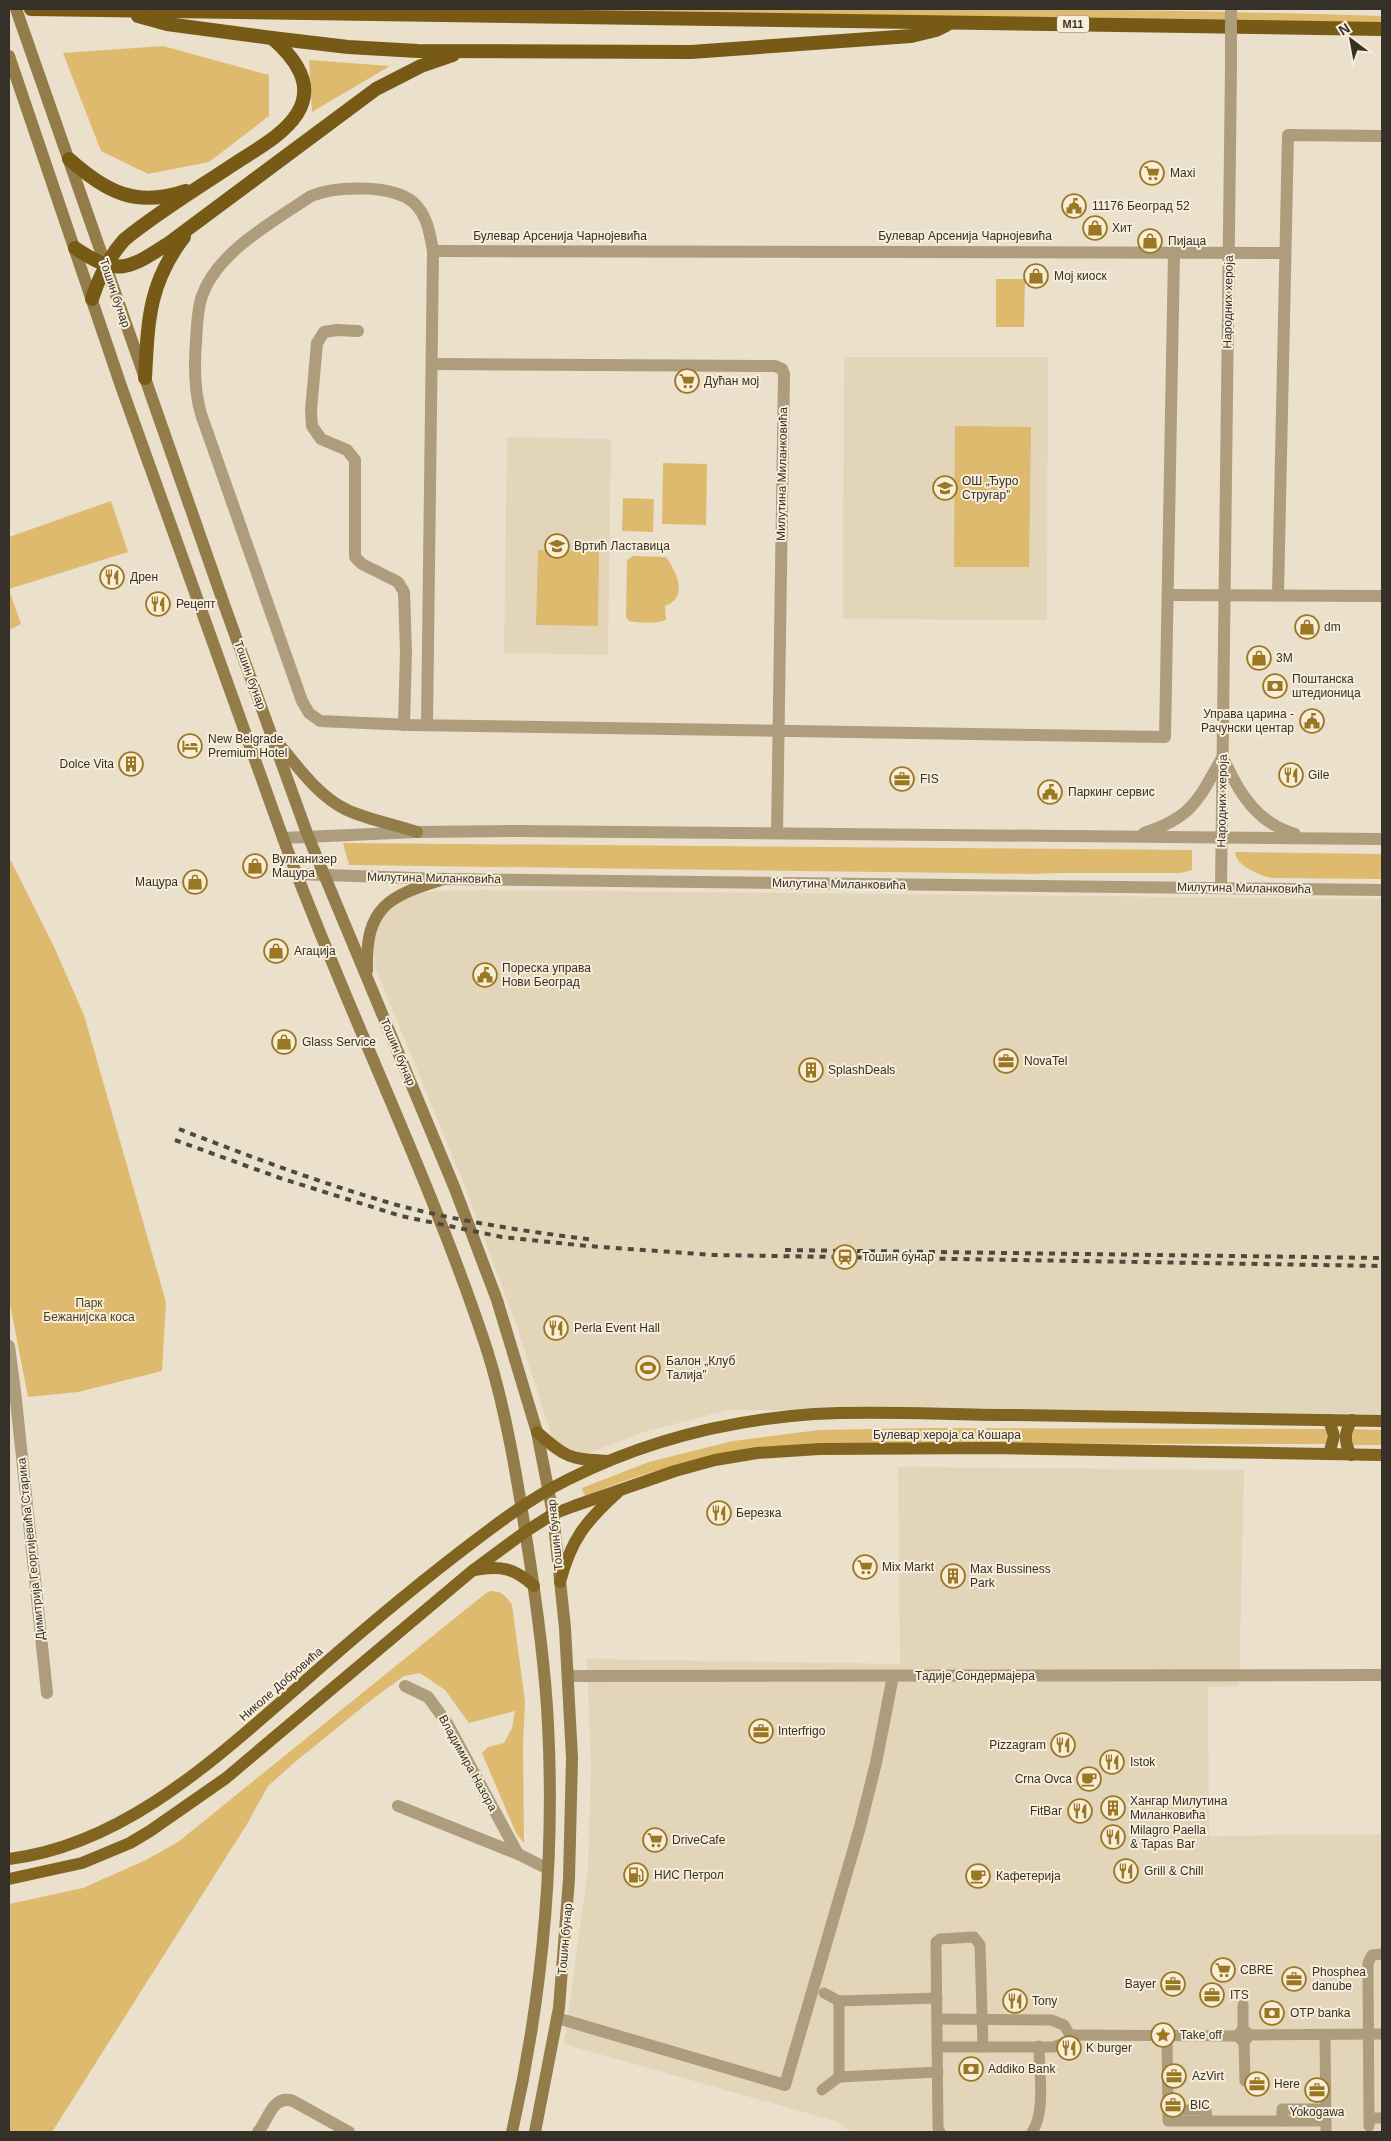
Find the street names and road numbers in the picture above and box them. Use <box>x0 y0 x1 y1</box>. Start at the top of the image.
road number: M11 <box>1057 15 1089 32</box>
street label: Булевар Арсенија Чарнојевића <box>473 229 647 243</box>
street label: Булевар Арсенија Чарнојевића <box>878 229 1052 243</box>
street label: Народних хероја <box>1220 255 1236 349</box>
street label: Тошин бунар <box>97 257 133 330</box>
street label: Милутина Миланковића <box>774 407 790 541</box>
street label: Тошин бунар <box>231 639 269 711</box>
street label: Народних хероја <box>1214 754 1230 848</box>
street label: Милутина Миланковића <box>367 870 501 886</box>
street label: Милутина Миланковића <box>772 876 906 892</box>
street label: Милутина Миланковића <box>1177 880 1311 896</box>
street label: Тошин бунар <box>377 1016 419 1088</box>
street label: Булевар хероја са Кошара <box>873 1428 1021 1442</box>
street label: Димитрија Георгијевића Старика <box>14 1457 48 1641</box>
street label: Тошин бунар <box>544 1498 566 1572</box>
street label: Николе Добровића <box>236 1644 326 1724</box>
street label: Тадије Сондермајера <box>915 1669 1035 1683</box>
street label: Владимира Назора <box>436 1713 500 1814</box>
street label: Тошин бунар <box>555 1902 575 1975</box>

